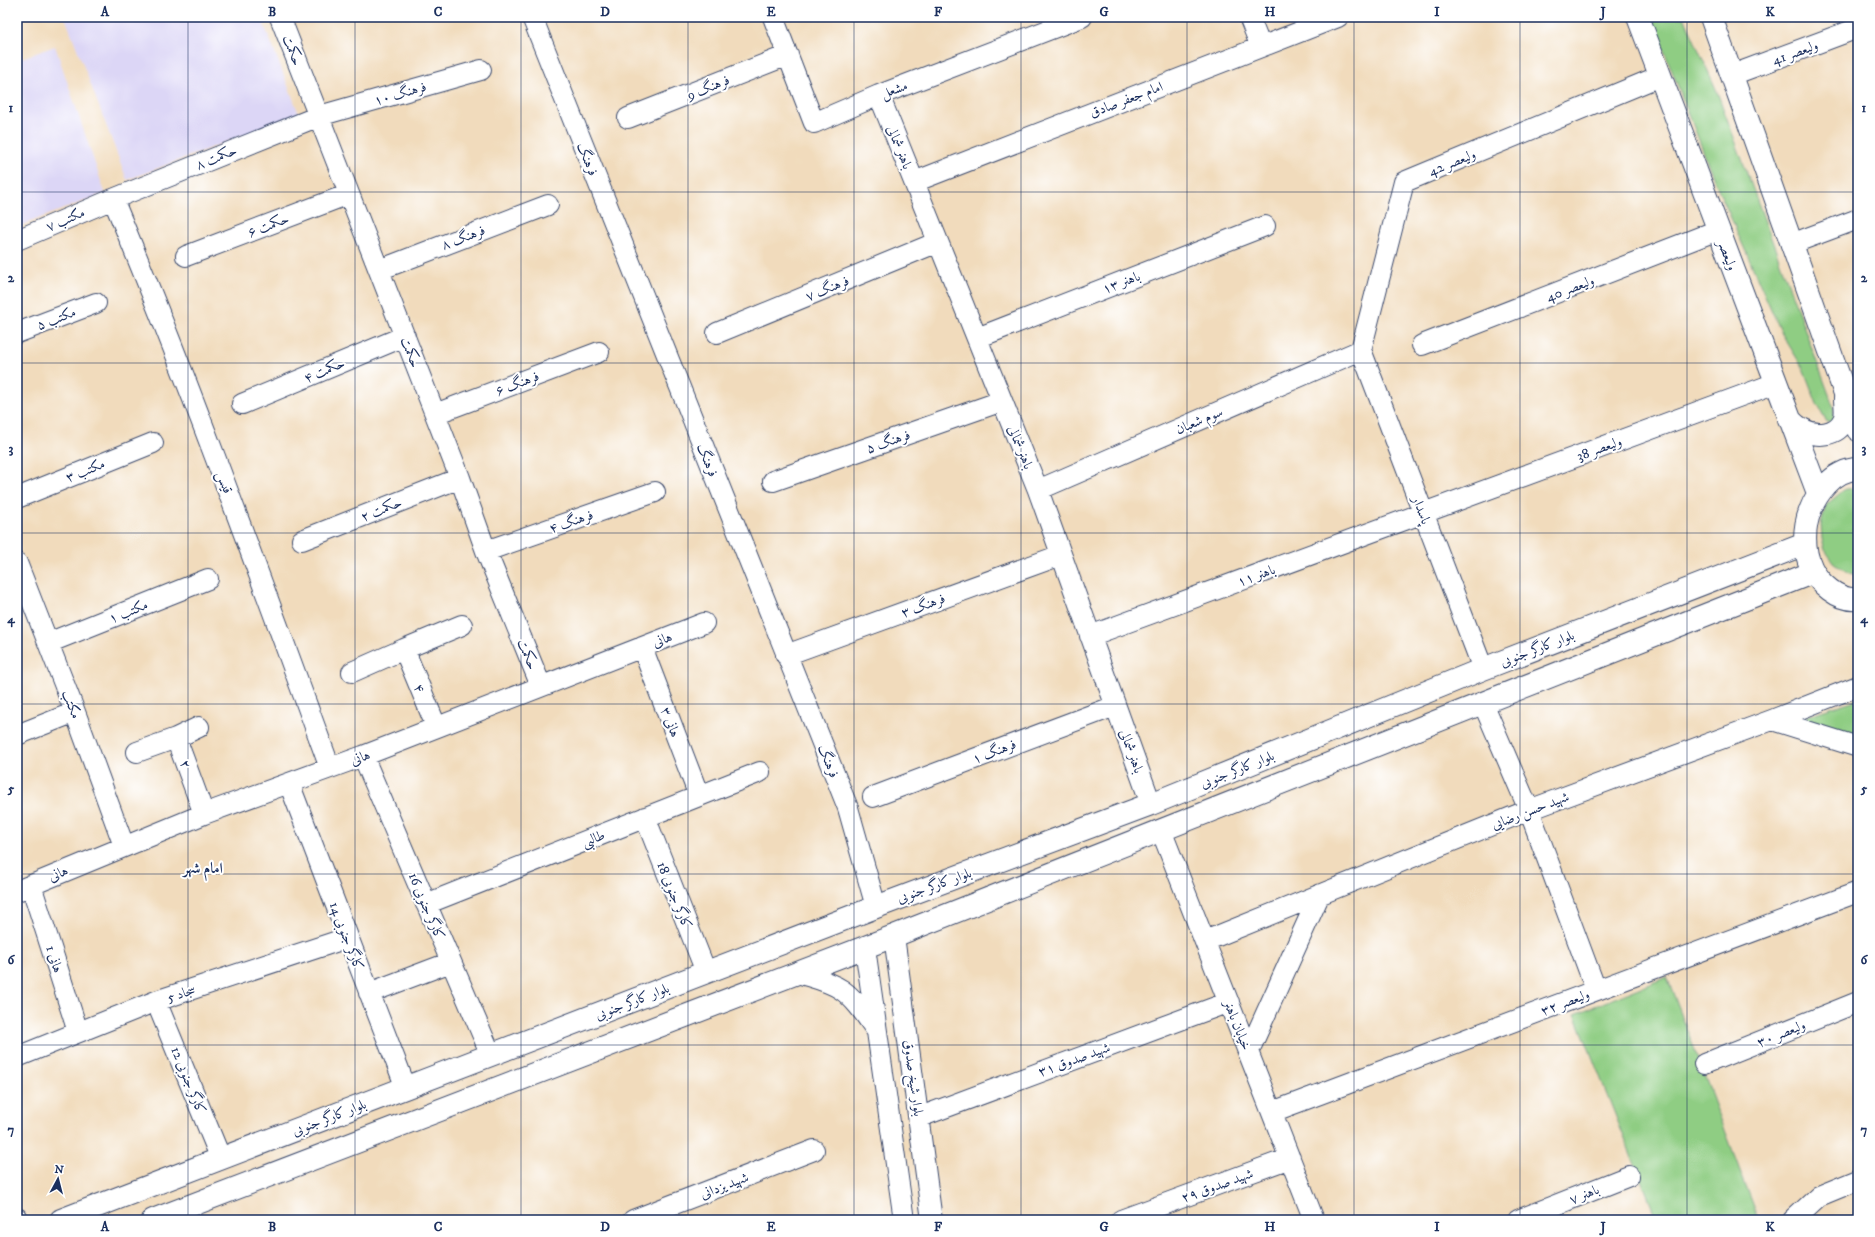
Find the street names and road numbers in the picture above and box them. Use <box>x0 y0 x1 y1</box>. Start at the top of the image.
street label: حکمت <box>278 32 306 68</box>
street label: ولیعصر 41 <box>1770 36 1821 70</box>
street label: فرهنگ 9 <box>683 70 732 105</box>
street label: فرهنگ ۱۰ <box>372 77 429 110</box>
street label: مشعل <box>878 77 911 104</box>
street label: امام جعفر صادق <box>1087 78 1167 125</box>
street label: باهنر شمالی <box>882 123 916 172</box>
street label: فرهنگ <box>572 140 603 179</box>
street label: حکمت ۸ <box>193 142 240 174</box>
street label: ولیعصر 42 <box>1426 145 1479 181</box>
street label: مکتب ۷ <box>43 204 88 236</box>
street label: حکمت ۶ <box>245 210 292 242</box>
street label: فرهنگ ۸ <box>438 220 488 255</box>
street label: ولیعصر <box>1712 236 1741 273</box>
street label: باهنر ۱۳ <box>1100 267 1143 298</box>
street label: فرهنگ ۷ <box>802 271 852 306</box>
street label: ولیعصر 40 <box>1544 272 1597 306</box>
street label: مکتب ۵ <box>34 303 79 335</box>
street label: حکمت <box>396 334 424 370</box>
street label: حکمت ۴ <box>301 354 348 388</box>
street label: فرهنگ ۶ <box>492 366 542 401</box>
street label: سوم شعبان <box>1173 403 1227 442</box>
street label: باهنر شمالی <box>1003 423 1037 472</box>
street label: فرهنگ ۵ <box>863 425 913 458</box>
street label: ولیعصر 38 <box>1574 432 1624 465</box>
street label: فرهنگ <box>692 441 723 480</box>
street label: مکتب ۳ <box>63 455 108 487</box>
street label: قیس <box>212 469 237 496</box>
street label: پاسدار <box>1406 492 1435 529</box>
street label: حکمت ۲ <box>358 494 405 526</box>
street label: فرهنگ ۴ <box>546 505 596 538</box>
street label: باهنر ۱۱ <box>1235 561 1278 591</box>
street label: فرهنگ ۳ <box>898 589 948 622</box>
street label: مکتب ۱ <box>106 596 151 628</box>
street label: بلوار کارگر جنوبی <box>1497 625 1577 671</box>
street label: هانی <box>650 628 675 652</box>
street label: حکمت <box>513 636 541 672</box>
street label: ۴ <box>409 681 429 696</box>
street label: مکتب <box>57 687 85 721</box>
street label: هانی ۳ <box>656 705 684 740</box>
street label: باهنر شمالی <box>1115 727 1147 776</box>
street label: فرهنگ ۱ <box>969 734 1019 769</box>
street label: فرهنگ <box>813 742 844 781</box>
street label: هانی <box>348 746 373 770</box>
street label: بلوار کارگر جنوبی <box>1197 746 1277 793</box>
street label: ۲ <box>175 757 195 771</box>
street label: شهید حسن رضایی <box>1489 788 1572 834</box>
street label: طالبی <box>579 826 608 853</box>
street label: کارگر جنوبی 18 <box>652 859 697 932</box>
street label: هانی <box>46 862 71 886</box>
street label: بلوار کارگر جنوبی <box>894 863 975 908</box>
street label: کارگر جنوبی 16 <box>404 870 449 943</box>
street label: کارگر جنوبی 14 <box>325 899 368 973</box>
street label: هانی 1 <box>41 943 67 975</box>
street label: بلوار کارگر جنوبی <box>592 978 672 1024</box>
street label: سجاد 5 <box>165 981 198 1007</box>
street label: ولیعصر ۳۲ <box>1538 985 1592 1020</box>
street label: خیابان باهنر <box>1218 996 1255 1053</box>
street label: ولیعصر ۳۰ <box>1754 1016 1808 1052</box>
street label: بلوار شیخ صدوق <box>896 1039 927 1118</box>
street label: شهید صدوق ۳۱ <box>1036 1039 1113 1081</box>
street label: کارگر جنوبی 12 <box>166 1044 211 1117</box>
street label: بلوار کارگر جنوبی <box>289 1094 369 1140</box>
street label: شهید صدوق ۲۹ <box>1179 1165 1256 1207</box>
street label: شهید یزدانی <box>698 1168 751 1203</box>
street label: باهنر ۷ <box>1567 1181 1602 1209</box>

